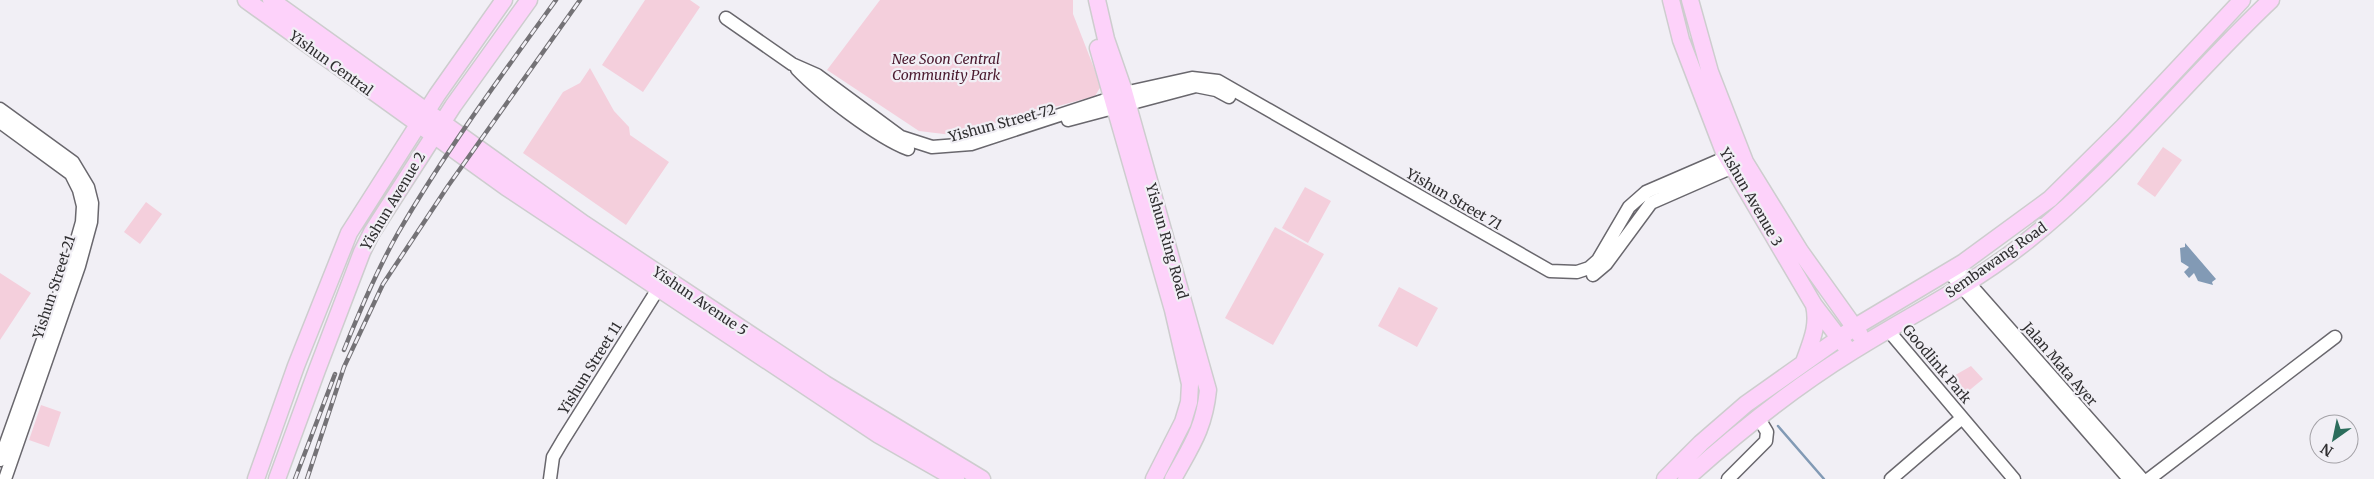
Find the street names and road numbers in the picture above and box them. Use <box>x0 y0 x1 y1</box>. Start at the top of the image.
street label: Yishun Central <box>285 26 377 100</box>
street label: Yishun Street 72 <box>946 100 1057 146</box>
street label: Yishun Avenue 3 <box>1715 144 1786 249</box>
street label: Yishun Avenue 2 <box>356 149 429 254</box>
street label: Yishun Street 71 <box>1402 164 1505 234</box>
street label: Yishun Ring Road <box>1142 180 1192 301</box>
street label: Sembawang Road <box>1942 218 2051 302</box>
street label: Yishun Street 21 <box>28 233 79 342</box>
street label: Yishun Avenue 5 <box>648 262 751 339</box>
street label: Yishun Street 11 <box>554 318 626 419</box>
street label: Jalan Mata Ayer <box>2018 318 2101 410</box>
street label: Goodlink Park <box>1899 321 1975 407</box>

